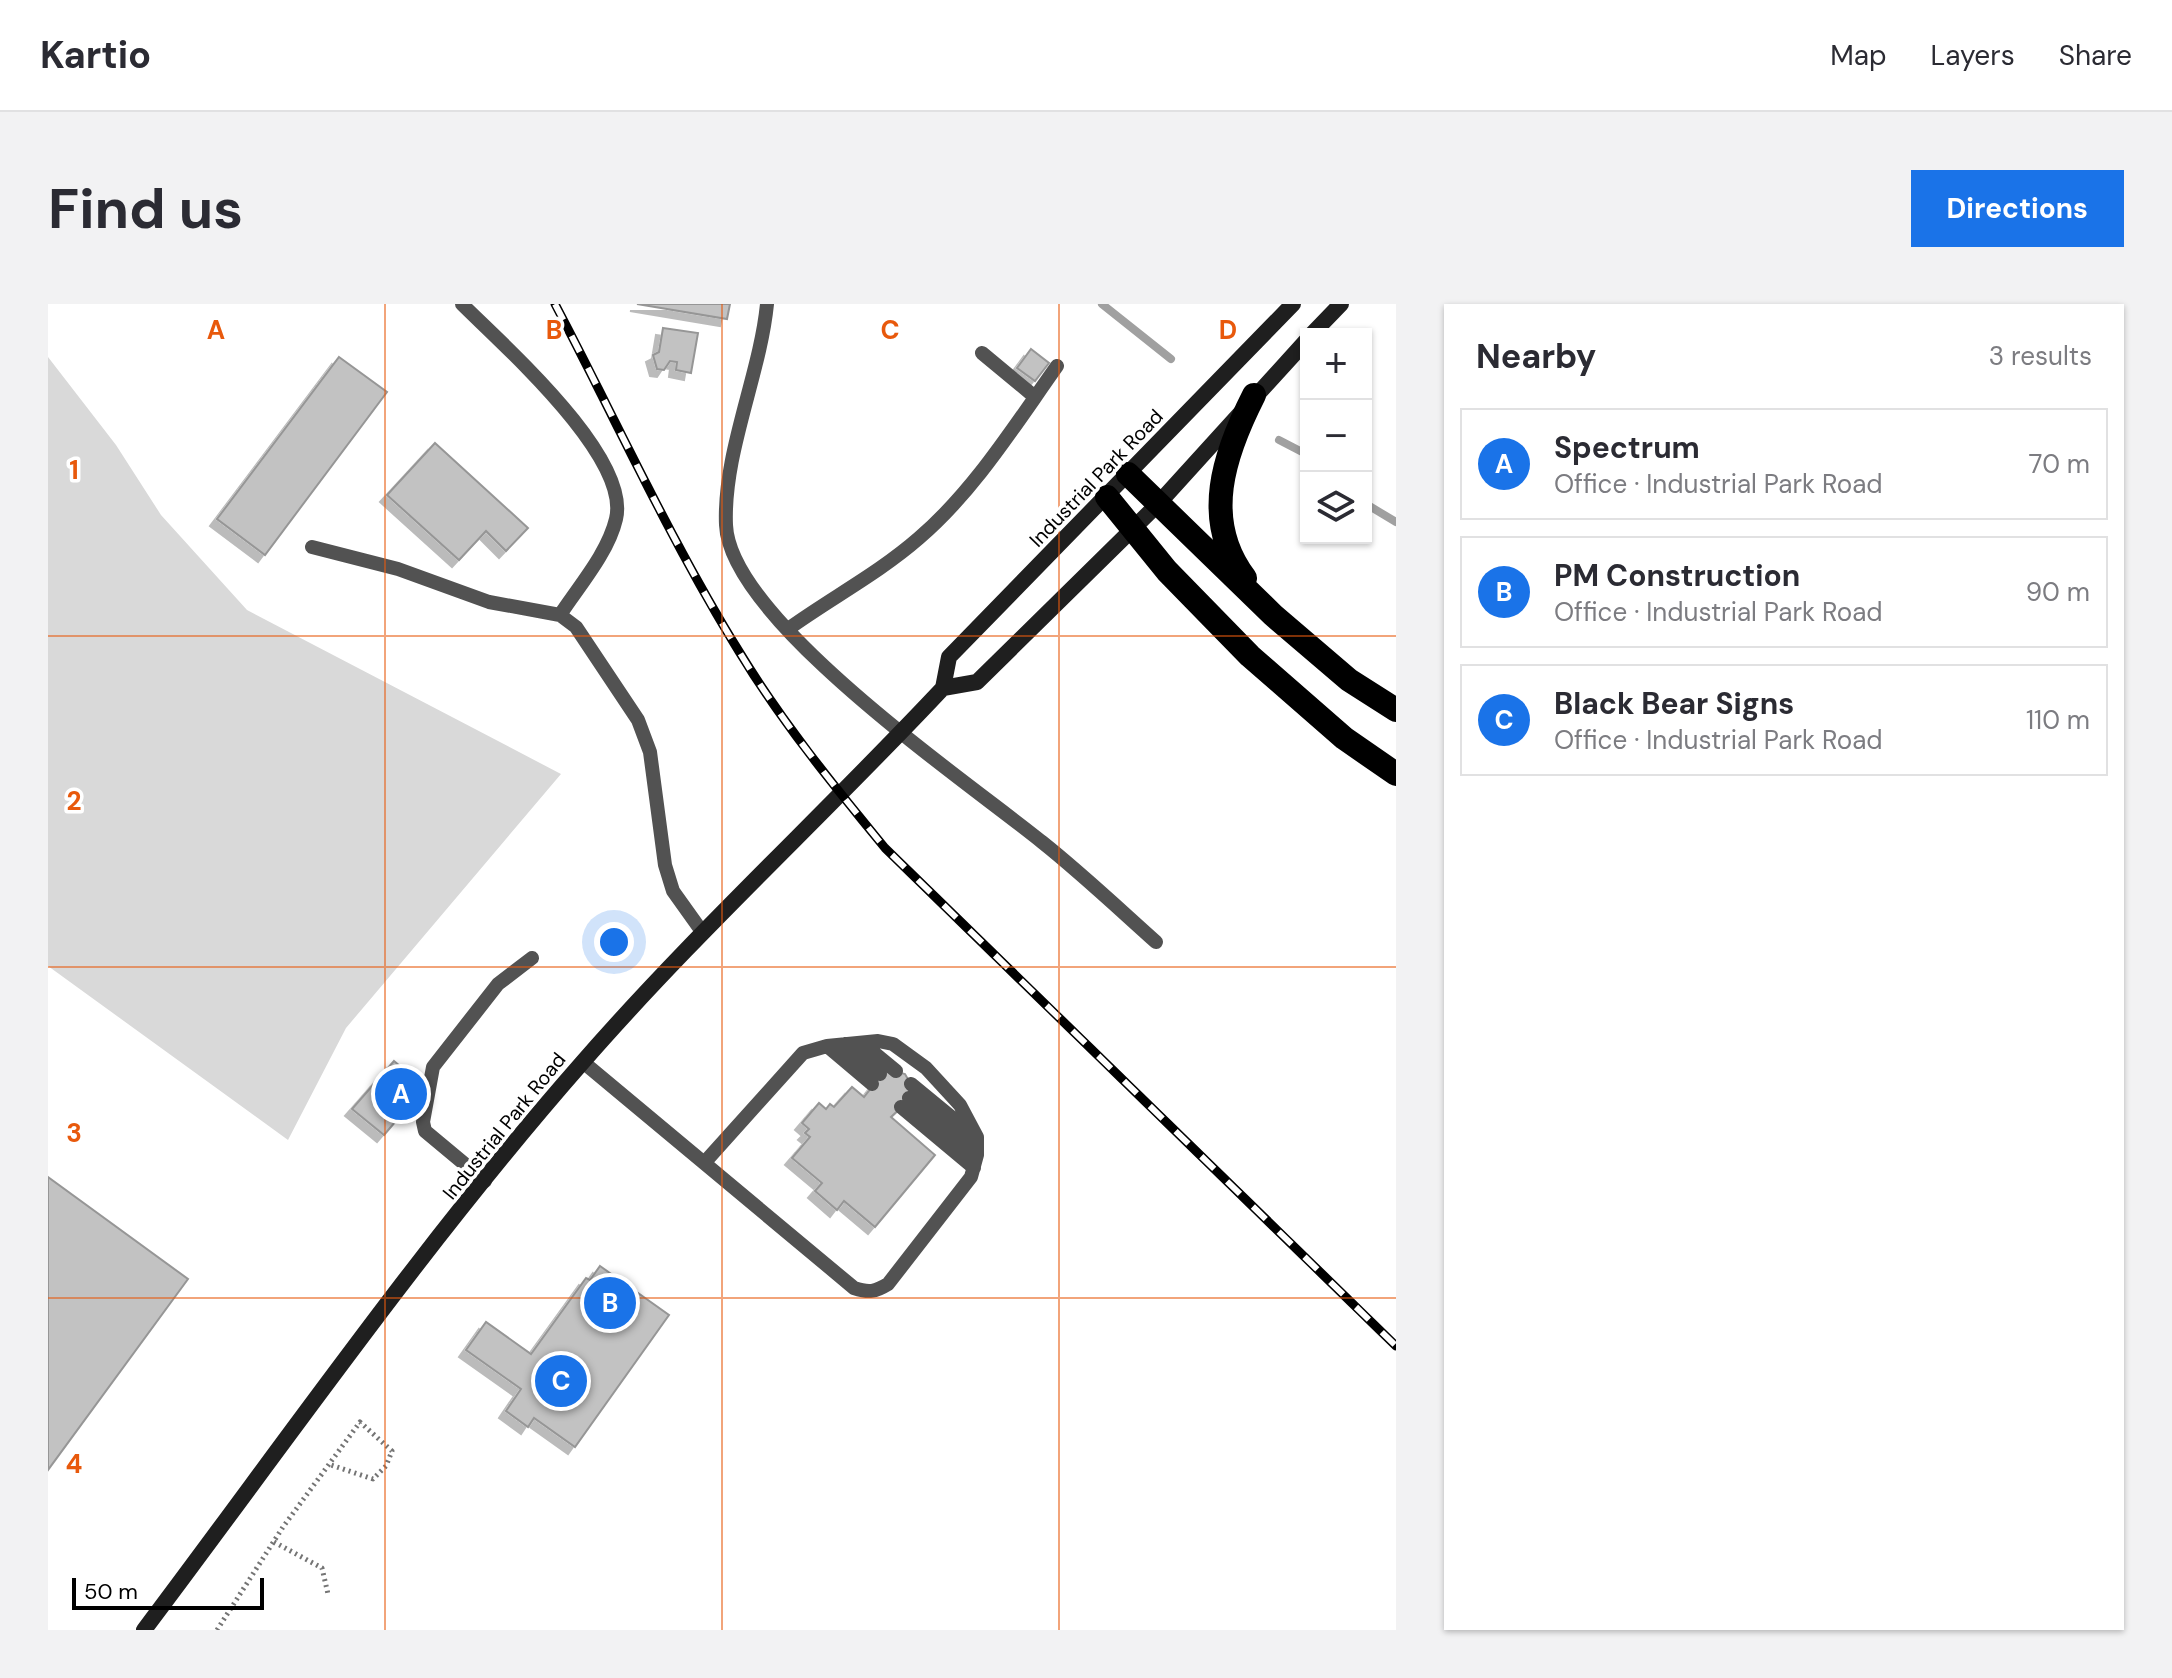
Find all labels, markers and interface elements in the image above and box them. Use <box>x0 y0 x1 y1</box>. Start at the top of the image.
text: Kartio <box>40 30 151 80</box>
text: Map <box>1830 37 1887 74</box>
text: Layers <box>1931 37 2015 74</box>
text: Share <box>2059 37 2132 74</box>
button: Directions <box>1911 170 2124 247</box>
text: Find us <box>48 172 243 245</box>
text: A <box>207 313 225 347</box>
text: B <box>546 313 562 347</box>
text: C <box>880 313 900 347</box>
text: D <box>1219 313 1237 347</box>
map controls <box>1300 328 1372 544</box>
button: + <box>1300 328 1372 400</box>
text: Nearby <box>1476 334 1596 379</box>
text: 3 results <box>1989 339 2092 373</box>
button: − <box>1300 400 1372 472</box>
street label: Industrial Park Road <box>1023 404 1169 552</box>
text: Spectrum <box>1554 428 1700 467</box>
text: A <box>1495 447 1513 481</box>
text: 70 m <box>2029 447 2090 481</box>
text: 1 <box>69 453 79 487</box>
text: Office · Industrial Park Road <box>1554 467 1883 501</box>
button: layers <box>1300 472 1372 544</box>
text: PM Construction <box>1554 556 1800 595</box>
text: B <box>1496 575 1512 609</box>
text: 90 m <box>2026 575 2090 609</box>
text: Office · Industrial Park Road <box>1554 595 1883 629</box>
text: Black Bear Signs <box>1554 684 1794 723</box>
text: C <box>1494 703 1514 737</box>
text: 110 m <box>2026 703 2090 737</box>
text: Office · Industrial Park Road <box>1554 723 1883 757</box>
text: 2 <box>66 784 82 818</box>
your location <box>594 922 634 962</box>
street label: Industrial Park Road <box>437 1047 571 1205</box>
pin: A <box>375 1064 427 1124</box>
text: 3 <box>66 1116 82 1150</box>
pin: B <box>584 1273 636 1333</box>
pin: C <box>535 1351 587 1411</box>
text: 4 <box>66 1447 82 1481</box>
scale bar <box>72 1574 264 1610</box>
text: 50 m <box>84 1577 138 1606</box>

